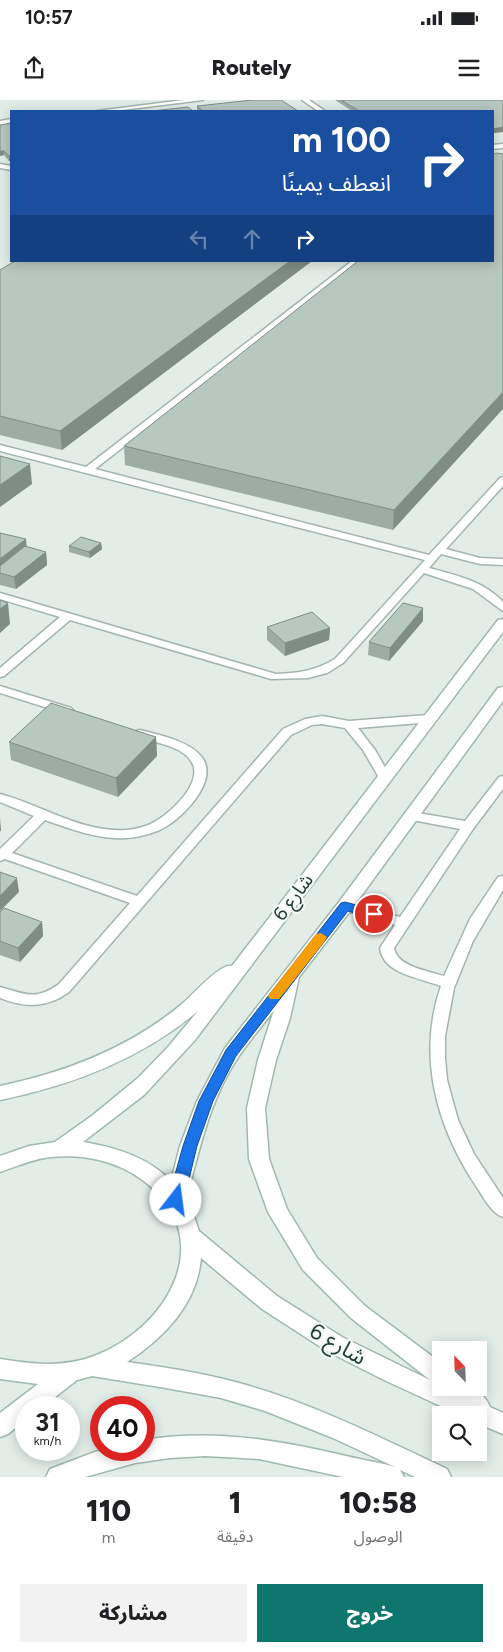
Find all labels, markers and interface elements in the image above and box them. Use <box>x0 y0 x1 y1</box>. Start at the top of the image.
text: 10:57 <box>25 6 73 29</box>
icon: share <box>20 54 48 82</box>
text: Routely <box>212 54 291 81</box>
icon: menu <box>455 54 483 82</box>
text: 100 m <box>292 119 391 161</box>
icon: right <box>409 130 474 195</box>
text: انعطف يمينًا <box>282 170 391 197</box>
icon: left <box>185 225 213 253</box>
icon: ahead <box>238 225 266 253</box>
icon: right <box>291 225 319 253</box>
street label: شارع 6 <box>268 869 320 926</box>
pin <box>353 893 395 935</box>
icon: arrive <box>360 900 388 928</box>
position arrow <box>149 1173 201 1225</box>
street label: شارع 6 <box>303 1317 371 1373</box>
north arrow <box>432 1341 488 1396</box>
map controls <box>432 1341 487 1461</box>
speed limit sign: 40 <box>90 1396 155 1461</box>
button: search <box>432 1406 487 1461</box>
text: 31 <box>35 1407 60 1437</box>
text: km/h <box>34 1434 61 1448</box>
text: 1 <box>229 1484 241 1521</box>
text: 10:58 <box>339 1484 417 1521</box>
text: 110 <box>86 1492 131 1529</box>
text: دقيقة <box>217 1527 253 1546</box>
text: الوصول <box>354 1527 402 1546</box>
text: m <box>102 1528 115 1547</box>
button: مشاركة <box>20 1584 247 1642</box>
button: خروج <box>257 1584 483 1642</box>

